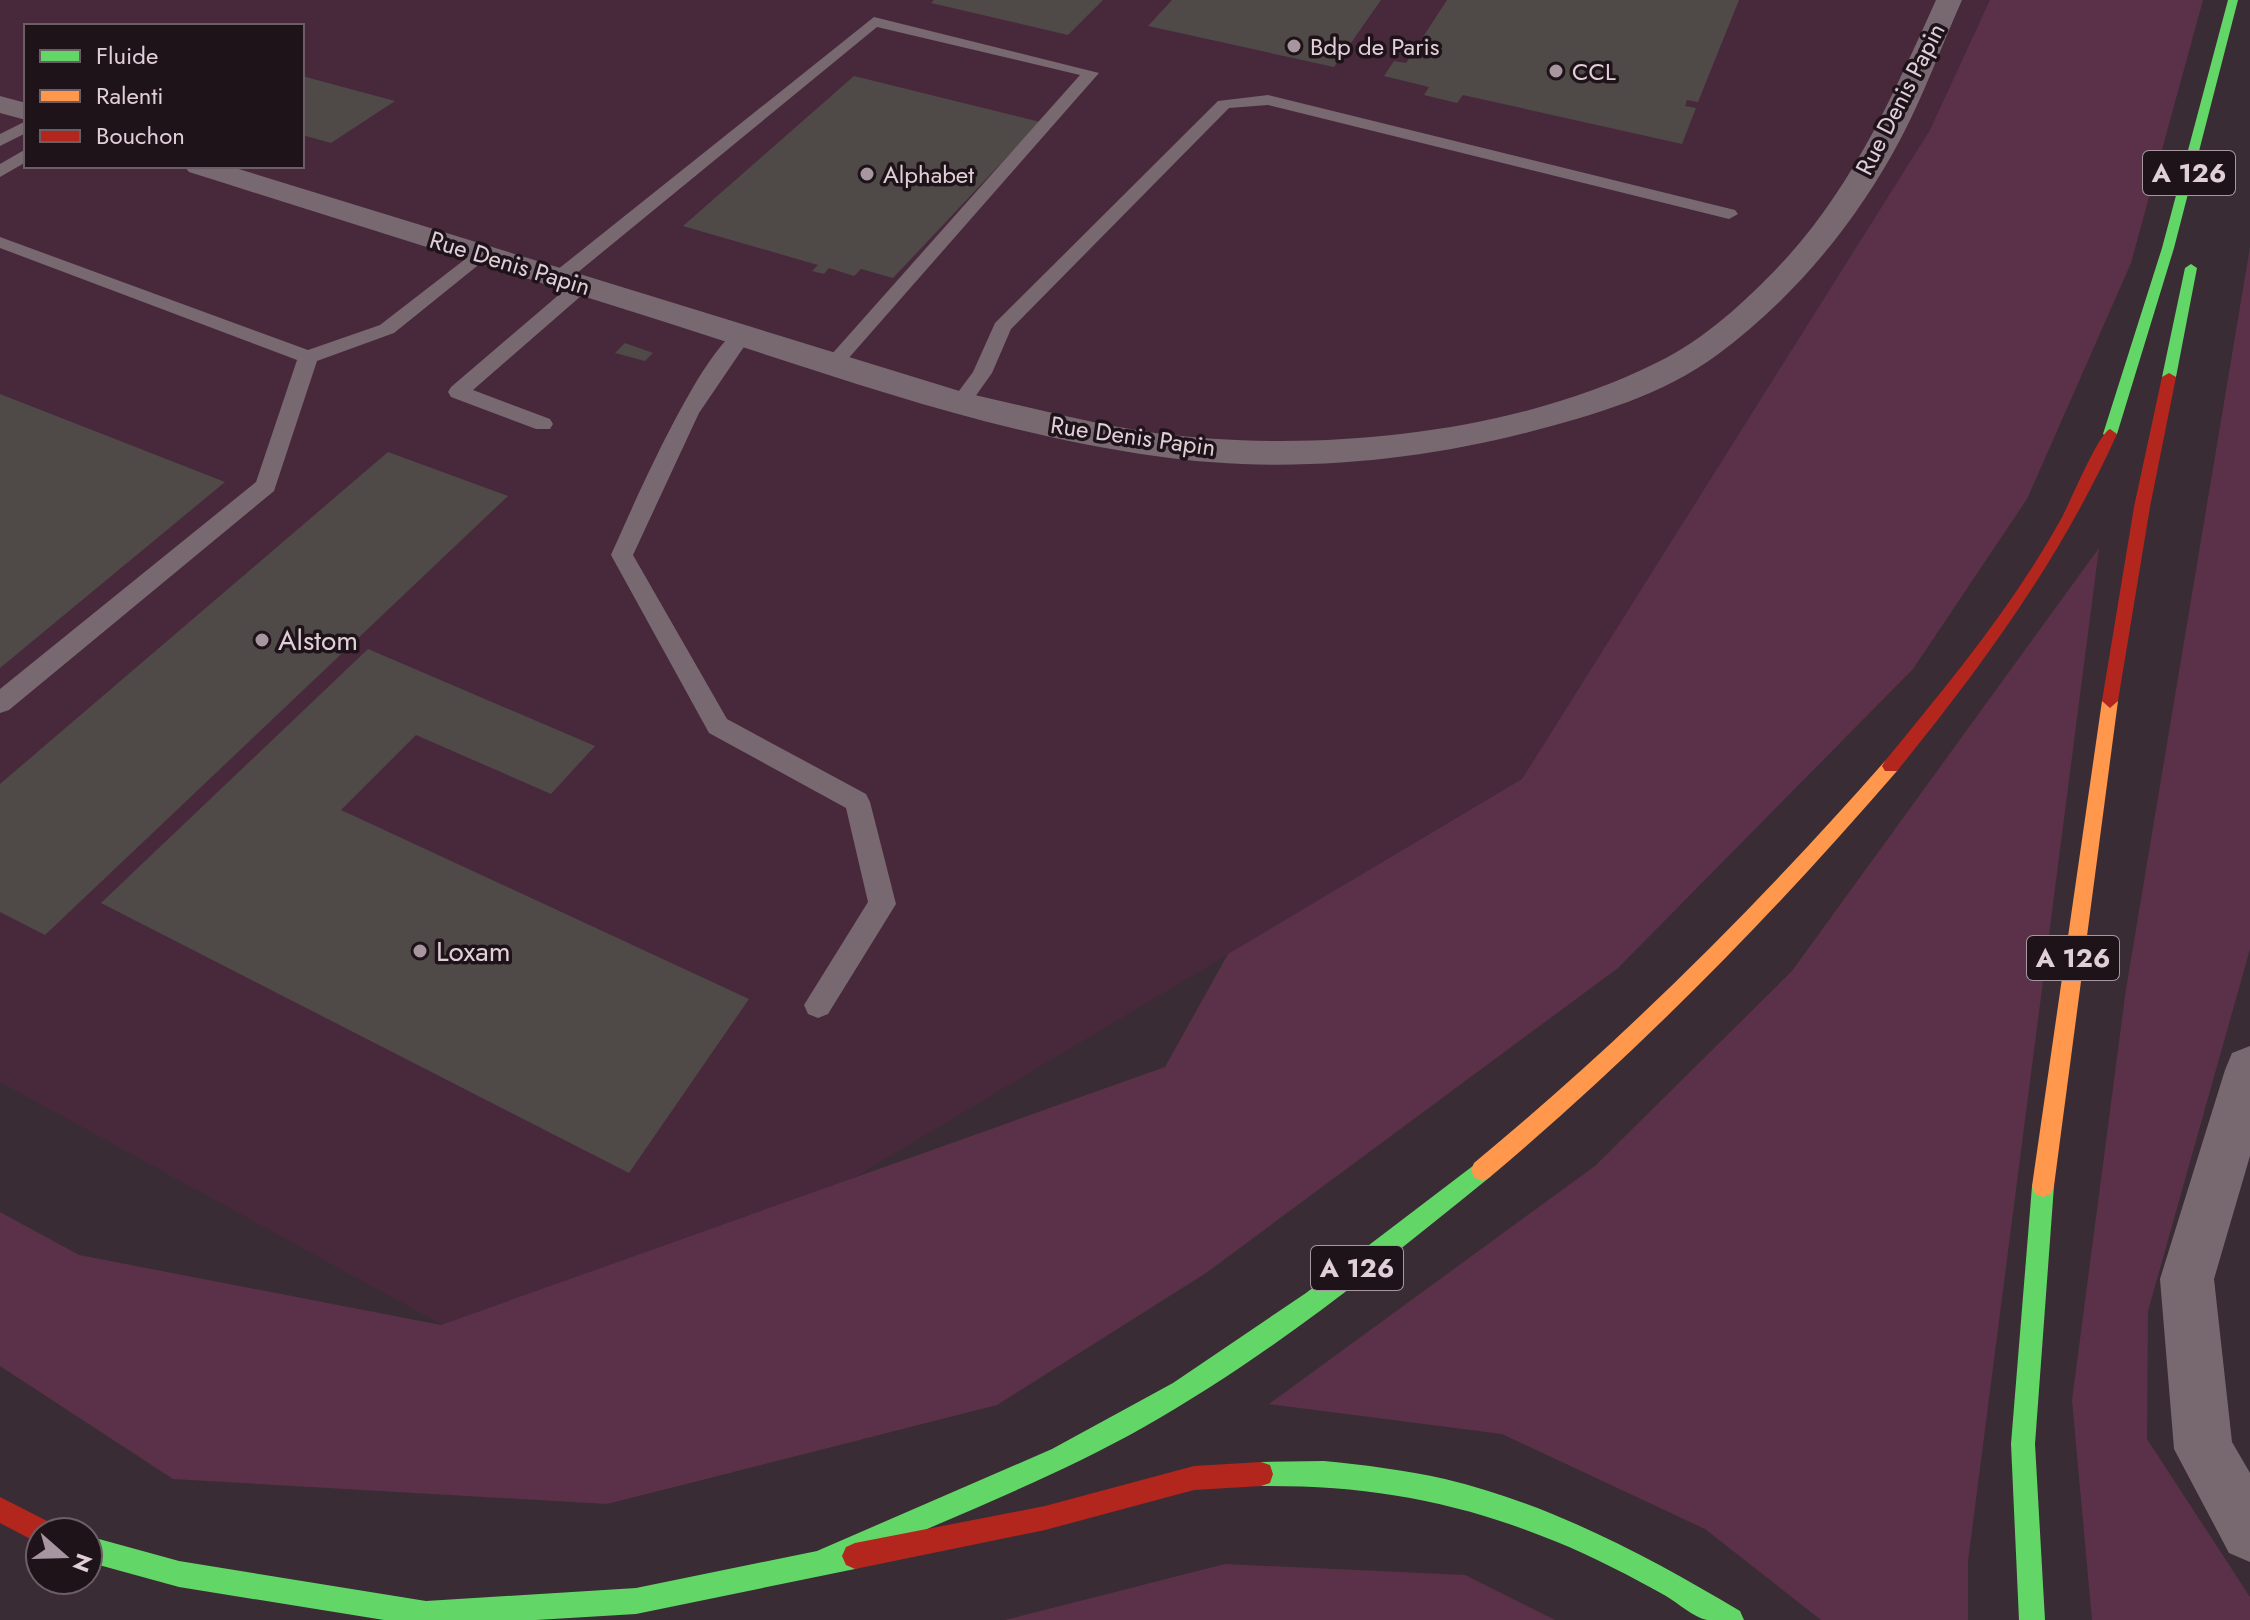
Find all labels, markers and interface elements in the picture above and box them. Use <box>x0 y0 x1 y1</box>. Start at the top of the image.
street label: Rue Denis Papin <box>1847 17 1953 181</box>
legend <box>24 24 304 168</box>
place label: Bdp de Paris <box>1310 29 1439 64</box>
marker: Bdp de Paris <box>1285 37 1303 55</box>
text: Fluide <box>96 38 158 73</box>
place label: CCL <box>1572 54 1616 89</box>
marker: CCL <box>1547 62 1565 80</box>
text: Ralenti <box>96 78 163 113</box>
text: Bouchon <box>96 118 185 153</box>
road number: A 126 <box>2143 151 2235 195</box>
place label: Alphabet <box>883 157 974 192</box>
marker: Alphabet <box>858 165 876 183</box>
street label: Rue Denis Papin <box>425 222 595 304</box>
street label: Rue Denis Papin <box>1048 407 1218 465</box>
place label: Alstom <box>278 620 358 661</box>
marker: Alstom <box>253 631 271 649</box>
place label: Loxam <box>436 931 511 972</box>
road number: A 126 <box>2027 936 2119 980</box>
marker: Loxam <box>411 942 429 960</box>
road number: A 126 <box>1311 1246 1403 1290</box>
north arrow <box>24 1516 104 1596</box>
text: N <box>65 1549 101 1577</box>

